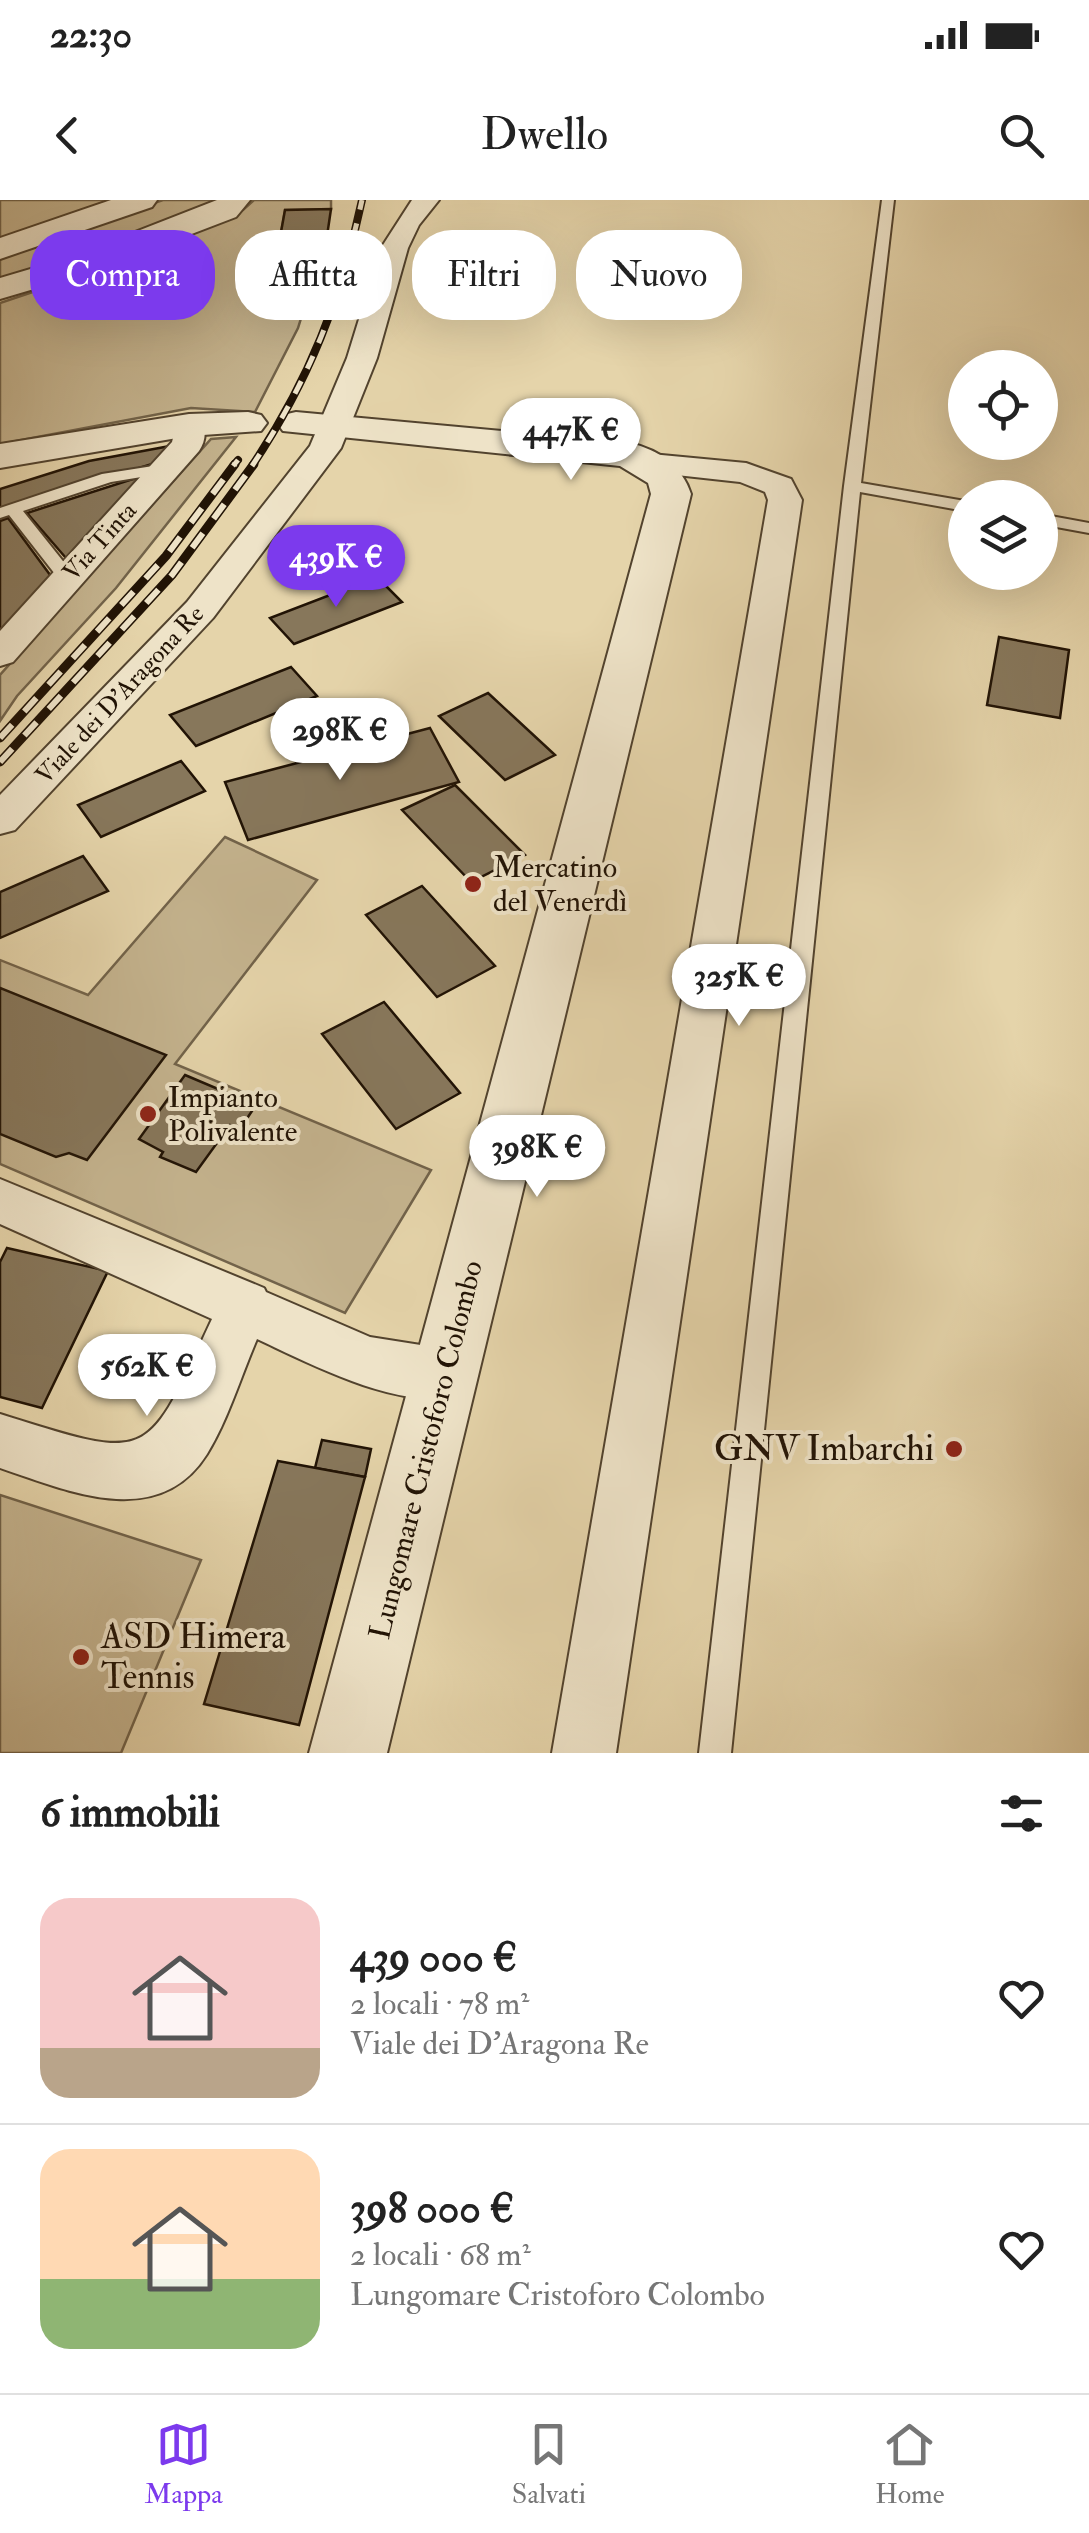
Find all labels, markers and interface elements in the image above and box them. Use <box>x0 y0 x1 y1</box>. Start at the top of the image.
text: 22:30 <box>50 11 132 59</box>
text: Dwello <box>481 107 608 163</box>
icon: back <box>40 108 95 163</box>
icon: search <box>994 108 1049 163</box>
chip: Compra <box>30 230 215 320</box>
chip: Affitta <box>235 230 392 320</box>
chip: Filtri <box>412 230 556 320</box>
chip: Nuovo <box>576 230 742 320</box>
map controls <box>948 350 1058 590</box>
button: locate <box>948 350 1058 460</box>
pin: 447K € <box>490 398 652 483</box>
text: 447K € <box>523 410 619 450</box>
button: layers <box>948 480 1058 590</box>
street label: Via Tinta <box>56 495 144 588</box>
pin: 439K € <box>255 525 417 610</box>
text: 439K € <box>289 537 383 577</box>
street label: Viale dei D'Aragona Re <box>29 599 211 791</box>
pin: 298K € <box>259 698 421 783</box>
text: 298K € <box>292 710 388 750</box>
place label: Mercatino del Venerdì <box>493 849 627 920</box>
marker: Mercatino del Venerdì <box>462 873 484 895</box>
pin: 325K € <box>658 944 820 1029</box>
text: 325K € <box>694 956 784 996</box>
place label: Impianto Polivalente <box>168 1079 297 1150</box>
marker: Impianto Polivalente <box>137 1103 159 1125</box>
pin: 398K € <box>456 1115 618 1200</box>
text: 398K € <box>491 1127 583 1167</box>
street label: Lungomare Cristoforo Colombo <box>361 1257 491 1643</box>
pin: 562K € <box>66 1334 228 1419</box>
text: 562K € <box>100 1346 194 1386</box>
place label: GNV Imbarchi <box>714 1427 934 1471</box>
marker: GNV Imbarchi <box>943 1438 965 1460</box>
place label: ASD Himera Tennis <box>100 1615 286 1699</box>
marker: ASD Himera Tennis <box>70 1646 92 1668</box>
icon: filters <box>994 1786 1049 1841</box>
text: 6 immobili <box>40 1787 220 1839</box>
text: 439 000 € <box>350 1932 517 1984</box>
icon: home <box>120 1938 240 2058</box>
icon: heart <box>994 1971 1049 2026</box>
text: 2 locali · 78 m² <box>350 1984 529 2024</box>
text: Viale dei D'Aragona Re <box>350 2024 649 2064</box>
text: 398 000 € <box>350 2183 514 2235</box>
icon: home <box>120 2189 240 2309</box>
icon: heart <box>994 2222 1049 2277</box>
text: 2 locali · 68 m² <box>350 2235 531 2275</box>
text: Lungomare Cristoforo Colombo <box>350 2275 765 2315</box>
tab: Mappa <box>145 2417 223 2512</box>
tab: Salvati <box>512 2417 586 2512</box>
tab: Home <box>875 2417 944 2512</box>

